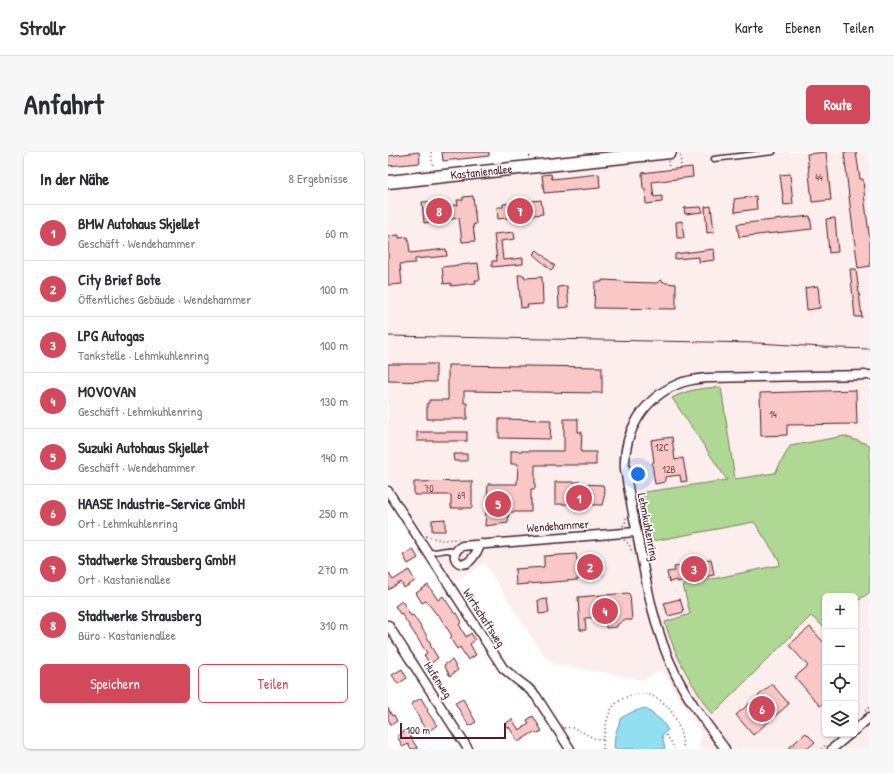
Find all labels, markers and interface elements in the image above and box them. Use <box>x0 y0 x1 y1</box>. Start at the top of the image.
text: Strollr <box>20 15 66 41</box>
text: Karte <box>735 18 763 37</box>
text: Ebenen <box>785 18 821 37</box>
text: Teilen <box>843 18 874 37</box>
text: Anfahrt <box>24 85 104 123</box>
button: Route <box>806 85 870 124</box>
street label: Kastanienallee <box>450 160 514 183</box>
text: In der Nähe <box>40 167 109 190</box>
text: 8 Ergebnisse <box>288 169 348 187</box>
house number: 44 <box>815 171 823 184</box>
pin: 8 <box>426 196 452 226</box>
pin: 7 <box>507 196 533 226</box>
text: BMW Autohaus Skjellet <box>78 213 199 234</box>
text: 1 <box>51 224 55 242</box>
text: 60 m <box>325 224 348 242</box>
text: Geschäft · Wendehammer <box>78 234 195 252</box>
text: City Brief Bote <box>78 269 161 290</box>
text: 2 <box>50 280 56 298</box>
text: 100 m <box>320 280 348 298</box>
text: Öffentliches Gebäude · Wendehammer <box>78 290 251 308</box>
text: LPG Autogas <box>78 325 144 346</box>
text: 3 <box>50 336 56 354</box>
text: 100 m <box>320 336 348 354</box>
text: Tankstelle · Lehmkuhlenring <box>78 346 209 364</box>
text: MOVOVAN <box>78 381 136 402</box>
text: 4 <box>51 392 55 410</box>
text: 130 m <box>320 392 348 410</box>
text: Geschäft · Lehmkuhlenring <box>78 402 202 420</box>
house number: 14 <box>769 408 777 421</box>
text: Suzuki Autohaus Skjellet <box>78 437 208 458</box>
house number: 12C <box>655 441 669 454</box>
text: 5 <box>50 448 56 466</box>
text: 140 m <box>321 448 348 466</box>
text: Geschäft · Wendehammer <box>78 458 195 476</box>
house number: 12B <box>662 463 676 476</box>
your location <box>628 464 648 484</box>
house number: 70 <box>424 482 434 495</box>
pin: 1 <box>566 483 592 513</box>
house number: 69 <box>457 489 465 502</box>
pin: 5 <box>485 489 511 519</box>
street label: Lehmkuhlenring <box>634 492 663 562</box>
text: HAASE Industrie-Service GmbH <box>78 493 245 514</box>
text: 6 <box>50 504 56 522</box>
text: 250 m <box>319 504 348 522</box>
text: Ort · Lehmkuhlenring <box>78 514 178 532</box>
street label: Wendehammer <box>526 515 590 536</box>
text: Stadtwerke Strausberg GmbH <box>78 549 235 570</box>
pin: 2 <box>577 552 603 582</box>
pin: 3 <box>681 554 707 584</box>
text: 7 <box>50 560 56 578</box>
text: 270 m <box>318 560 348 578</box>
text: Ort · Kastanienallee <box>78 570 171 588</box>
street label: Wirtschaftsweg <box>459 585 510 650</box>
map controls <box>822 593 858 737</box>
button: + <box>822 593 858 629</box>
pin: 4 <box>592 596 618 626</box>
text: Stadtwerke Strausberg <box>78 605 201 626</box>
text: 8 <box>50 616 56 634</box>
text: 310 m <box>320 616 348 634</box>
text: Büro · Kastanienallee <box>78 626 176 644</box>
button: − <box>822 629 858 665</box>
street label: Hufenweg <box>420 658 457 701</box>
button: Speichern <box>40 664 190 703</box>
button: Teilen <box>198 664 348 703</box>
button: locate <box>822 665 858 701</box>
pin: 6 <box>749 694 775 724</box>
button: layers <box>822 701 858 737</box>
scale bar <box>400 721 506 740</box>
text: 100 m <box>406 723 430 737</box>

